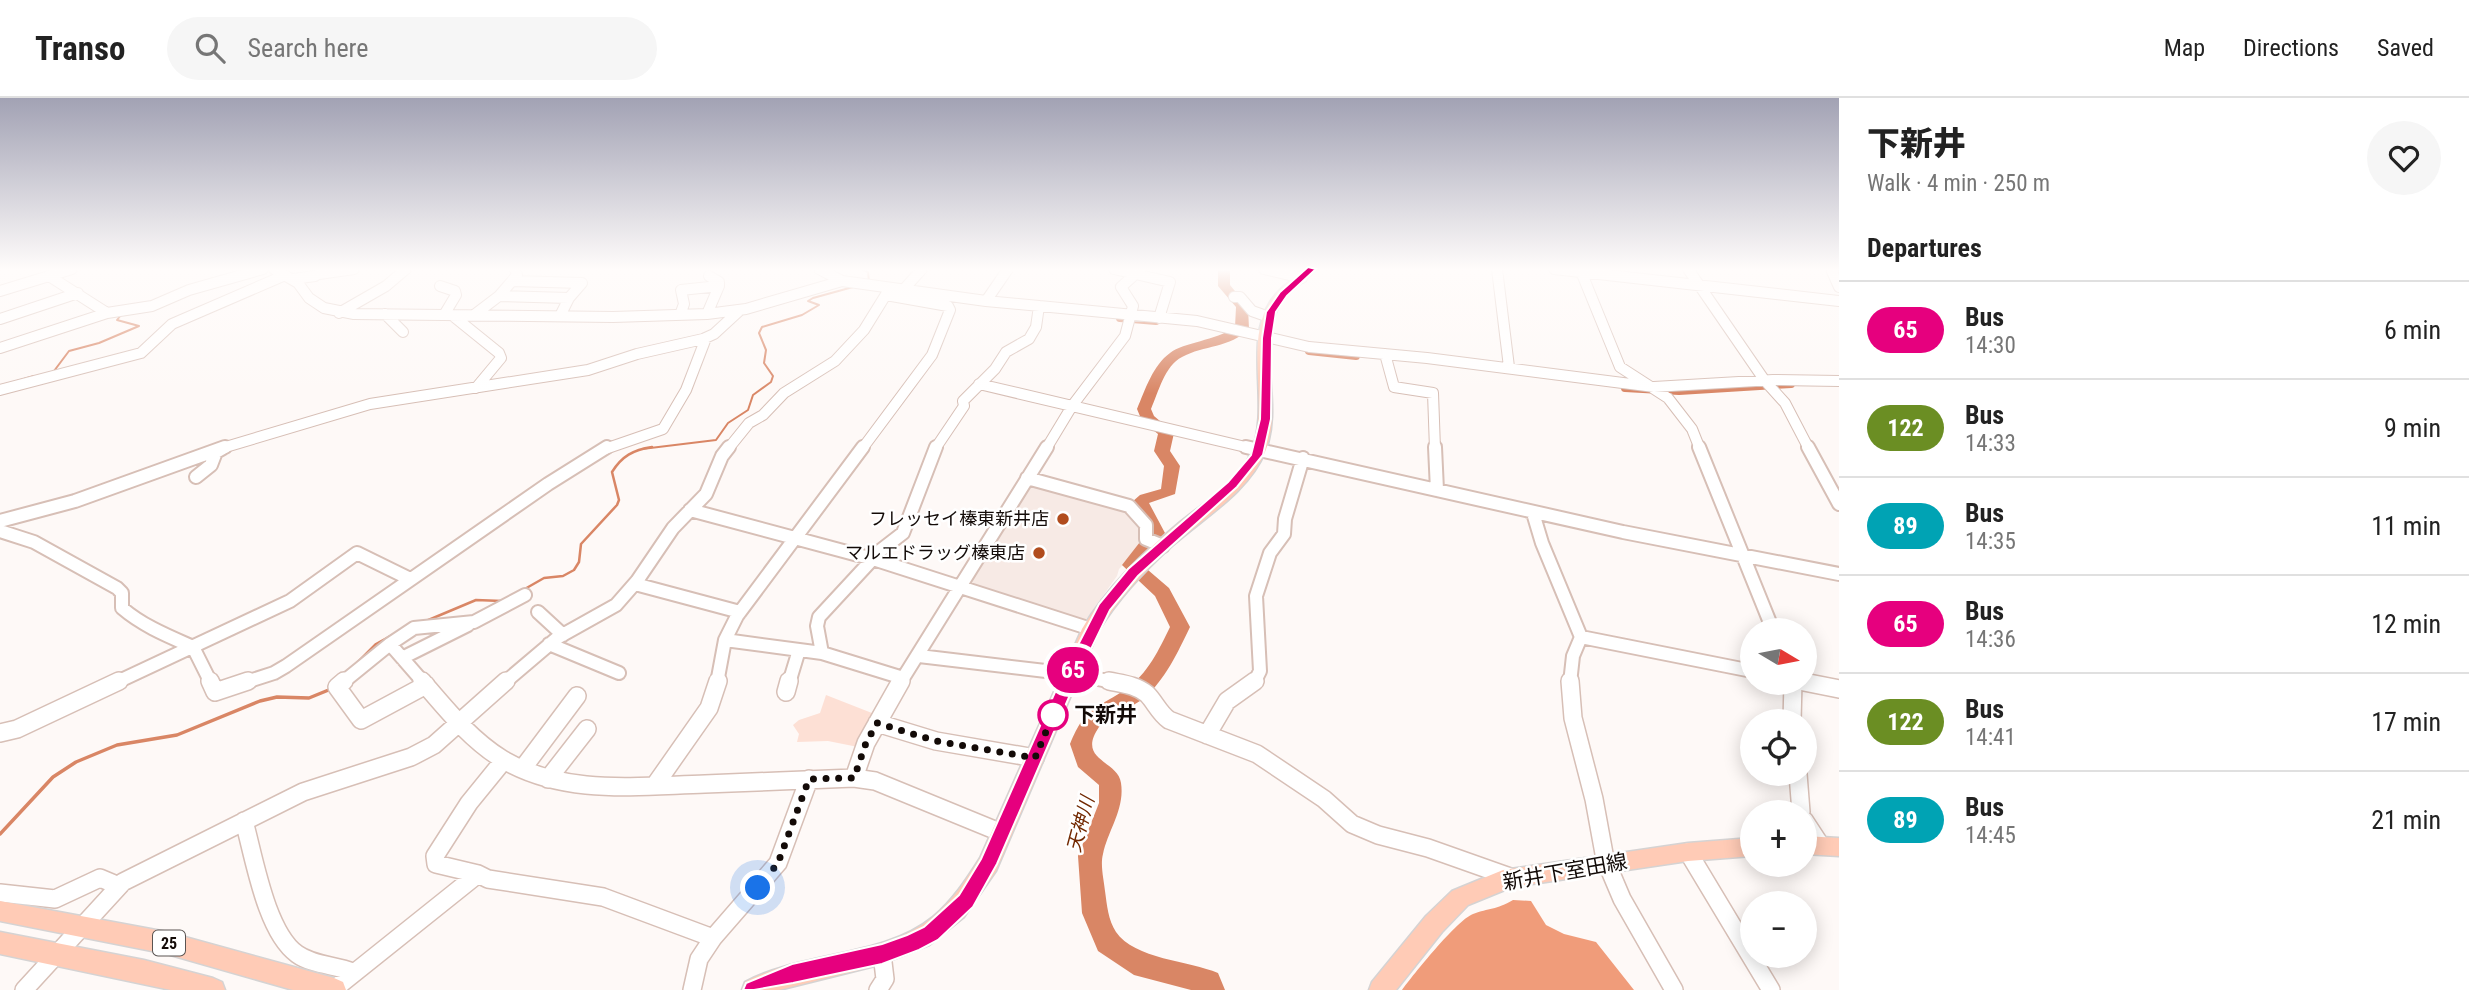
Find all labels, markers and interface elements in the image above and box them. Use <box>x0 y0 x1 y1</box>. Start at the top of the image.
search box <box>167 17 657 80</box>
text: Transo <box>35 29 125 68</box>
icon: search <box>191 29 229 67</box>
text: Search here <box>247 33 368 63</box>
text: Map <box>2164 34 2205 62</box>
text: Directions <box>2243 34 2339 62</box>
text: Saved <box>2377 34 2434 62</box>
button: heart <box>2367 121 2441 195</box>
text: 下新井 <box>1867 124 1966 163</box>
text: Walk · 4 min · 250 m <box>1867 170 2050 197</box>
text: Departures <box>1867 233 1982 263</box>
text: Bus <box>1965 302 2004 332</box>
text: 6 min <box>2384 315 2441 345</box>
text: 65 <box>1893 316 1918 344</box>
text: 14:30 <box>1965 332 2016 359</box>
text: Bus <box>1965 400 2004 430</box>
text: 9 min <box>2384 413 2441 443</box>
text: 122 <box>1887 414 1924 442</box>
text: 14:33 <box>1965 430 2016 457</box>
text: Bus <box>1965 498 2004 528</box>
place label: フレッセイ榛東新井店 <box>869 508 1049 529</box>
marker: フレッセイ榛東新井店 <box>1055 511 1071 527</box>
text: 11 min <box>2371 511 2441 541</box>
text: 89 <box>1893 512 1918 540</box>
text: 14:35 <box>1965 528 2016 555</box>
place label: マルエドラッグ榛東店 <box>845 542 1025 563</box>
marker: マルエドラッグ榛東店 <box>1031 545 1047 561</box>
text: Bus <box>1965 596 2004 626</box>
text: 12 min <box>2371 609 2441 639</box>
text: 65 <box>1893 610 1918 638</box>
north arrow <box>1740 618 1816 695</box>
map controls <box>1740 618 1817 968</box>
text: 14:36 <box>1965 626 2016 653</box>
line badge: 65 <box>1042 647 1104 693</box>
text: 65 <box>1061 656 1085 684</box>
text: Bus <box>1965 694 2004 724</box>
marker: 下新井 <box>1038 700 1068 730</box>
place label: 下新井 <box>1074 703 1137 727</box>
text: 17 min <box>2371 707 2441 737</box>
text: 122 <box>1887 708 1924 736</box>
button: locate <box>1740 709 1817 786</box>
text: 14:41 <box>1965 724 2016 751</box>
water label: 天神川 <box>1062 792 1099 855</box>
text: Bus <box>1965 792 2004 822</box>
button: + <box>1740 800 1817 877</box>
text: 21 min <box>2371 805 2441 835</box>
text: 89 <box>1893 806 1918 834</box>
text: 14:45 <box>1965 822 2016 849</box>
street label: 新井下室田線 <box>1501 849 1629 895</box>
your location <box>740 870 775 905</box>
button: − <box>1740 891 1817 968</box>
road number: 25 <box>153 930 185 956</box>

